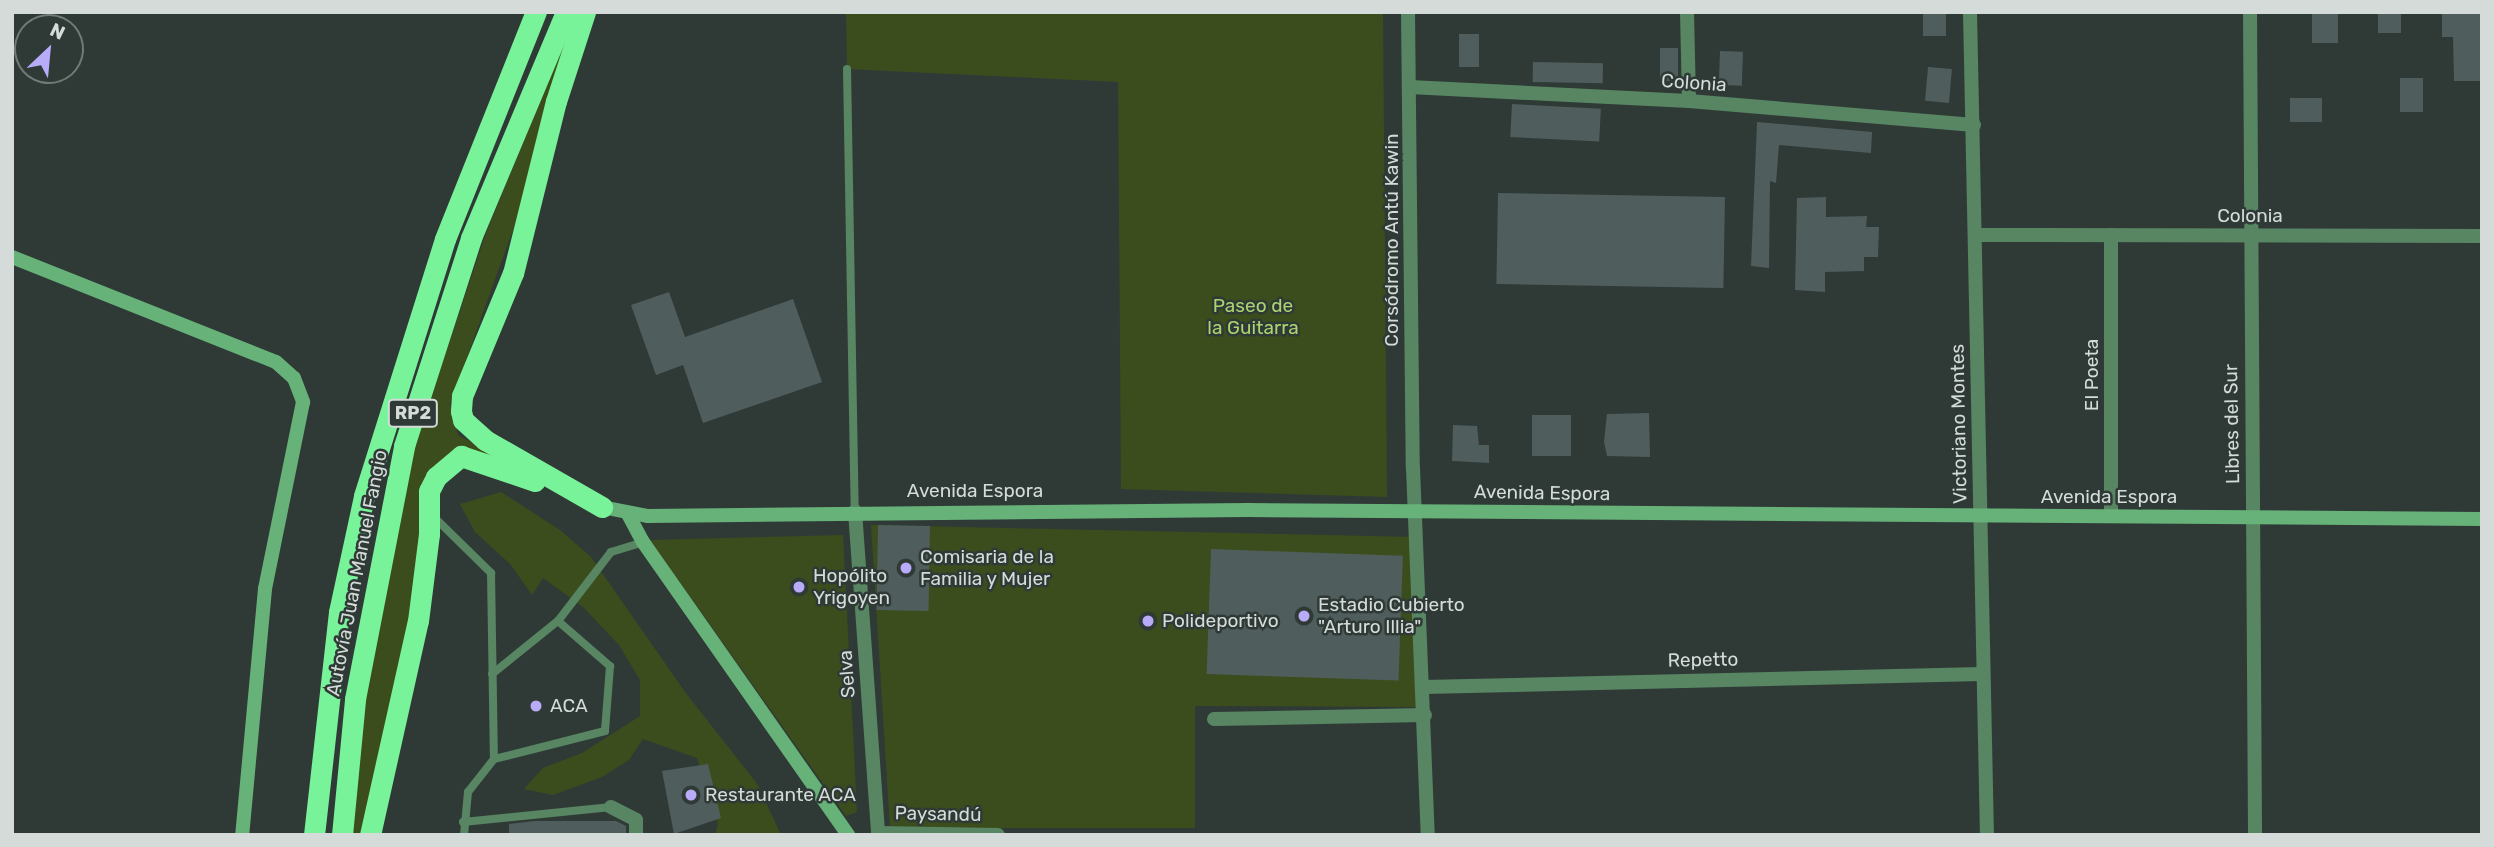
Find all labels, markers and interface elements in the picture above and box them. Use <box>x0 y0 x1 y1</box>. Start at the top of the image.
north arrow <box>14 14 84 84</box>
text: N <box>46 18 69 45</box>
street label: Colonia <box>1660 69 1728 97</box>
street label: Corsódromo Antú Kawin <box>1381 133 1403 347</box>
street label: Colonia <box>2217 205 2283 227</box>
park label: Paseo de la Guitarra <box>1207 295 1299 339</box>
street label: El Poeta <box>2081 339 2103 411</box>
street label: Victoriano Montes <box>1946 344 1972 504</box>
street label: Libres del Sur <box>2220 364 2244 484</box>
road number: RP2 <box>387 398 439 428</box>
street label: Autovía Juan Manuel Fangio <box>322 448 392 698</box>
street label: Avenida Espora <box>907 480 1043 502</box>
street label: Avenida Espora <box>1474 480 1610 506</box>
street label: Avenida Espora <box>2041 486 2177 508</box>
place label: Comisaria de la Familia y Mujer <box>920 546 1054 590</box>
marker: Comisaria de la Familia y Mujer <box>898 560 914 576</box>
place label: Hopólito Yrigoyen <box>813 565 890 609</box>
marker: Hopólito Yrigoyen <box>791 579 807 595</box>
place label: Estadio Cubierto "Arturo Illia" <box>1318 594 1465 638</box>
marker: Estadio Cubierto "Arturo Illia" <box>1296 608 1312 624</box>
place label: Polideportivo <box>1162 610 1279 632</box>
marker: Polideportivo <box>1140 613 1156 629</box>
street label: Repetto <box>1667 648 1739 672</box>
street label: Selva <box>834 649 860 699</box>
place label: ACA <box>550 695 588 717</box>
marker: ACA <box>528 698 544 714</box>
place label: Restaurante ACA <box>705 784 856 806</box>
marker: Restaurante ACA <box>683 787 699 803</box>
street label: Paysandú <box>894 802 982 826</box>

